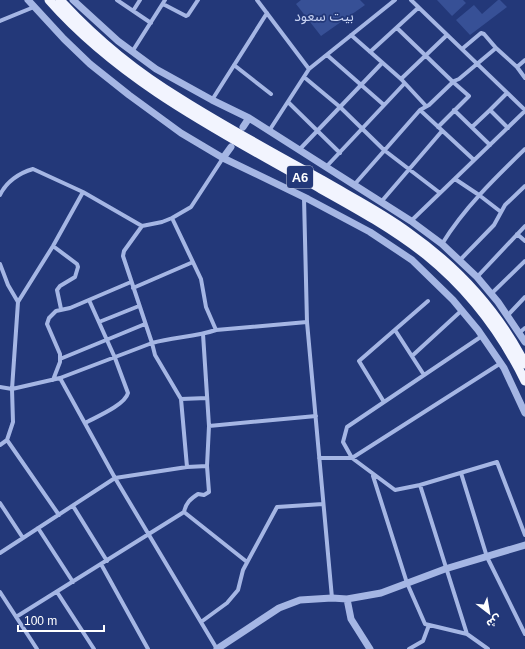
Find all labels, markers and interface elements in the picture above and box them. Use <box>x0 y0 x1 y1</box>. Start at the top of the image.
park label: بيت سعود <box>294 8 354 25</box>
road number: A6 <box>287 166 313 188</box>
north arrow <box>469 593 509 633</box>
scale bar <box>18 607 104 633</box>
text: ش <box>484 612 504 631</box>
text: 100 m <box>24 614 57 628</box>

